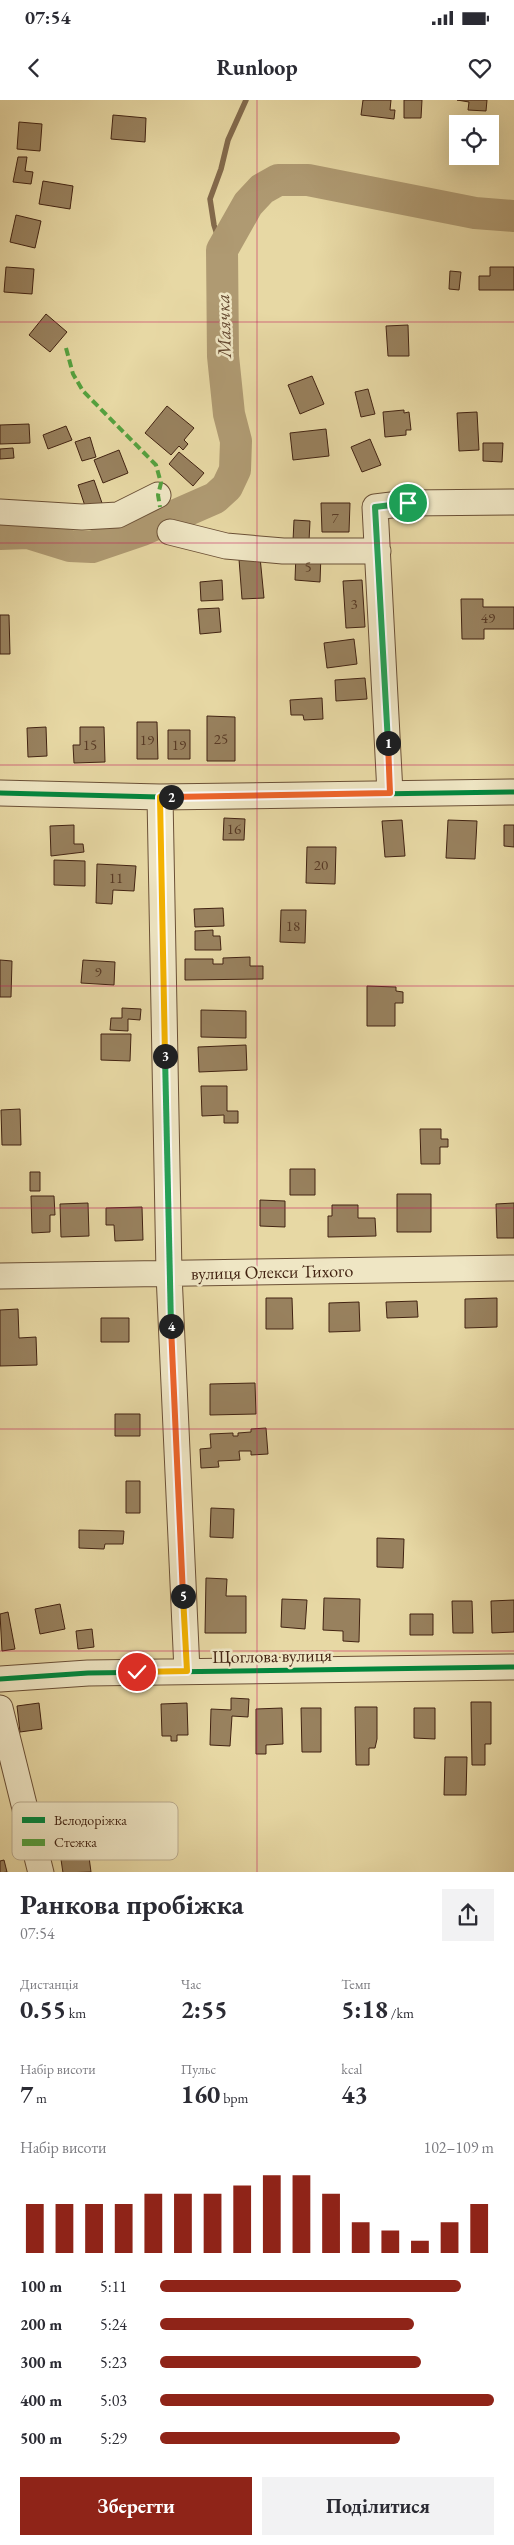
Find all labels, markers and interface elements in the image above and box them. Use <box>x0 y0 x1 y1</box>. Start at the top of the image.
text: 07:54 <box>25 5 71 30</box>
text: Runloop <box>216 53 298 82</box>
icon: back <box>20 54 48 82</box>
icon: heart <box>466 54 494 82</box>
map controls <box>449 115 499 165</box>
button: locate <box>449 115 499 165</box>
water label: Маячка <box>210 293 237 359</box>
pin <box>387 482 429 524</box>
icon: arrive <box>394 489 422 517</box>
house number: 7 <box>331 508 339 527</box>
house number: 5 <box>304 557 312 576</box>
house number: 3 <box>350 594 358 613</box>
house number: 49 <box>481 608 495 627</box>
house number: 25 <box>214 729 228 748</box>
house number: 19 <box>140 730 154 749</box>
pin: 1 <box>376 730 400 756</box>
text: 1 <box>385 734 392 752</box>
house number: 15 <box>83 735 97 754</box>
house number: 19 <box>172 735 186 754</box>
pin: 2 <box>158 784 184 810</box>
text: 2 <box>168 788 175 806</box>
house number: 16 <box>227 819 241 838</box>
house number: 20 <box>314 855 328 874</box>
house number: 11 <box>109 868 123 887</box>
house number: 18 <box>286 916 300 935</box>
house number: 9 <box>94 962 102 981</box>
pin: 3 <box>152 1044 178 1068</box>
text: 3 <box>162 1047 169 1065</box>
street label: вулиця Олекси Тихого <box>191 1259 354 1284</box>
pin: 4 <box>158 1314 184 1338</box>
text: 4 <box>168 1317 175 1335</box>
pin: 5 <box>170 1584 196 1608</box>
text: 5 <box>180 1587 187 1605</box>
street label: Щоглова вулиця <box>212 1643 332 1668</box>
pin <box>116 1651 158 1693</box>
icon: check <box>123 1658 151 1686</box>
legend <box>12 1802 178 1860</box>
text: Велодоріжка <box>54 1811 127 1829</box>
text: Стежка <box>54 1833 97 1851</box>
text: Ранкова пробіжка <box>20 1886 244 1922</box>
button: share <box>442 1889 494 1941</box>
text: 07:54 <box>20 1923 55 1944</box>
text: Дистанція <box>20 1975 78 1993</box>
text: Час <box>181 1975 201 1993</box>
text: Темп <box>341 1975 371 1993</box>
text: 0.55 <box>20 1993 66 2025</box>
text: 2:55 <box>181 1993 227 2025</box>
text: 5:18 <box>341 1993 388 2025</box>
text: km <box>66 2004 86 2022</box>
text: /km <box>388 2004 414 2022</box>
text: Набір висоти <box>20 2060 96 2078</box>
text: Пульс <box>181 2060 216 2078</box>
text: kcal <box>341 2060 362 2078</box>
text: 7 <box>20 2078 33 2110</box>
text: 160 <box>181 2078 220 2110</box>
text: 43 <box>341 2078 368 2110</box>
text: m <box>33 2089 47 2107</box>
text: bpm <box>220 2089 249 2107</box>
text: Набір висоти <box>20 2137 106 2158</box>
text: 102–109 m <box>423 2137 494 2158</box>
text: 100 m <box>20 2276 62 2297</box>
text: 5:11 <box>100 2276 127 2297</box>
text: 200 m <box>20 2314 62 2335</box>
text: 5:24 <box>100 2314 127 2335</box>
text: 300 m <box>20 2352 62 2373</box>
text: 5:23 <box>100 2352 127 2373</box>
text: 400 m <box>20 2390 62 2411</box>
text: 5:03 <box>100 2390 127 2411</box>
text: 500 m <box>20 2428 62 2449</box>
text: 5:29 <box>100 2428 127 2449</box>
button: Зберегти <box>20 2477 252 2535</box>
button: Поділитися <box>262 2477 494 2535</box>

